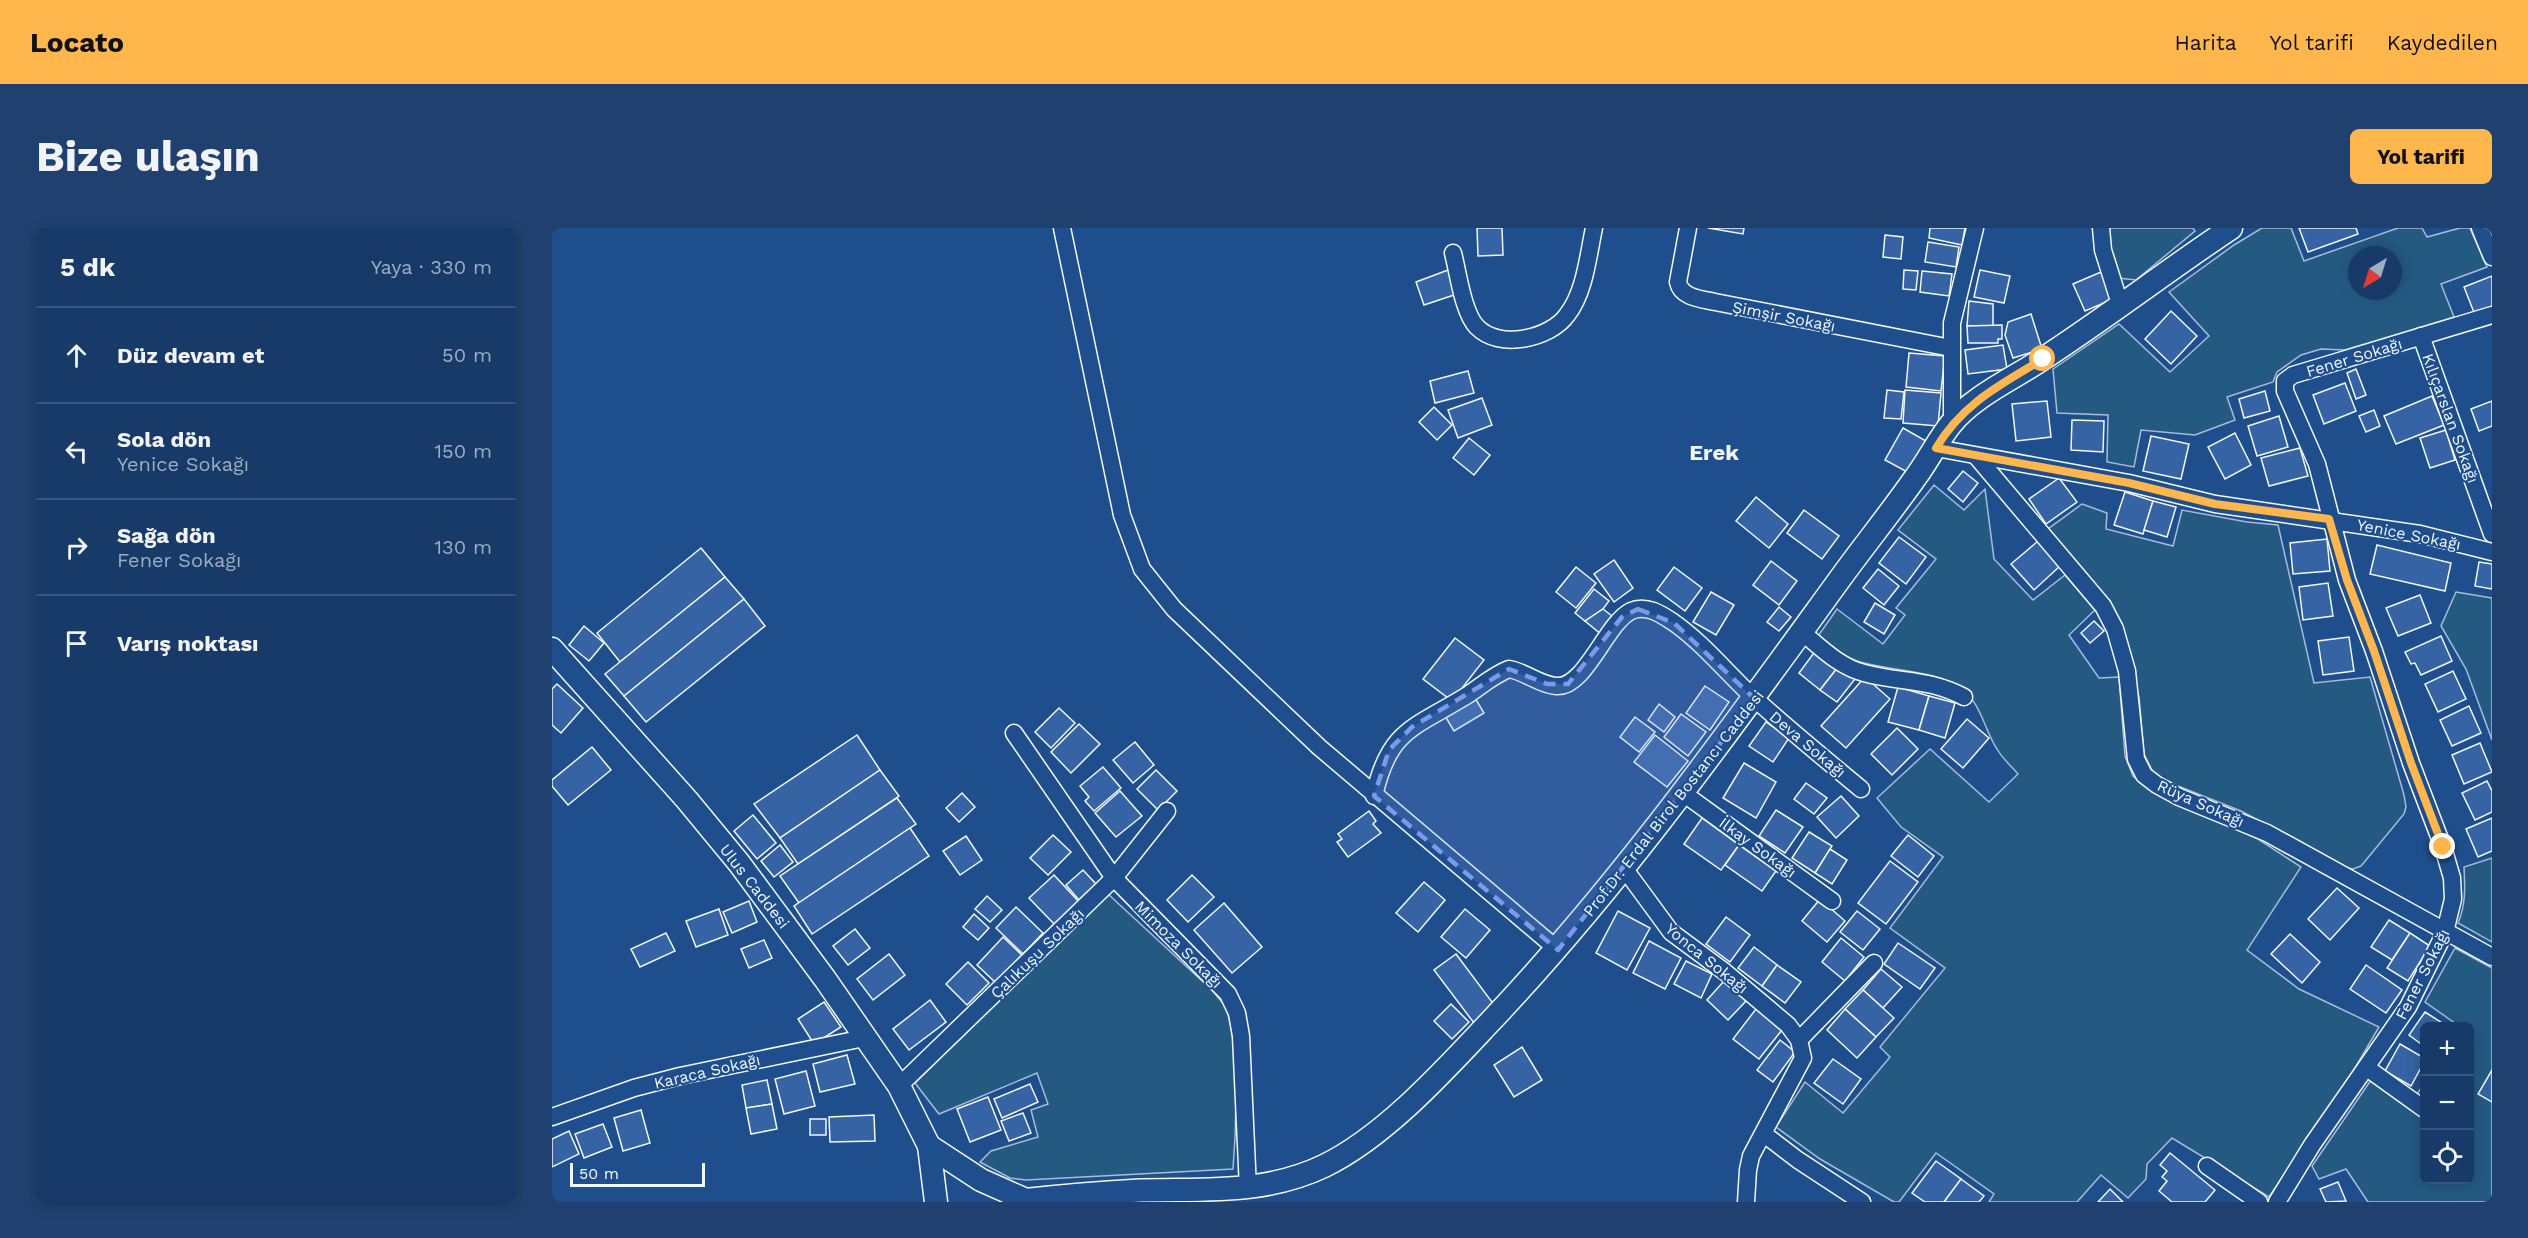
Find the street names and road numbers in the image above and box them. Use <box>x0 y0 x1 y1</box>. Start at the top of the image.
street label: Şimşir Sokağı <box>1731 297 1837 336</box>
street label: Fener Sokağı <box>2304 334 2404 381</box>
street label: Kılıçarslan Sokağı <box>2418 351 2483 486</box>
street label: Yenice Sokağı <box>2355 515 2463 554</box>
street label: Prof.Dr. Erdal Birol Bostancı Caddesi <box>1579 686 1768 920</box>
street label: Deva Sokağı <box>1766 707 1850 782</box>
street label: Rüya Sokağı <box>2154 776 2247 831</box>
street label: İlkay Sokağı <box>1715 813 1800 882</box>
street label: Ulus Caddesi <box>716 840 793 932</box>
street label: Mimoza Sokağı <box>1131 897 1226 992</box>
street label: Çalıkuşu Sokağı <box>987 904 1088 1003</box>
street label: Yonca Sokağı <box>1661 919 1752 998</box>
street label: Fener Sokağı <box>2391 926 2453 1023</box>
street label: Karaca Sokağı <box>652 1050 762 1093</box>

